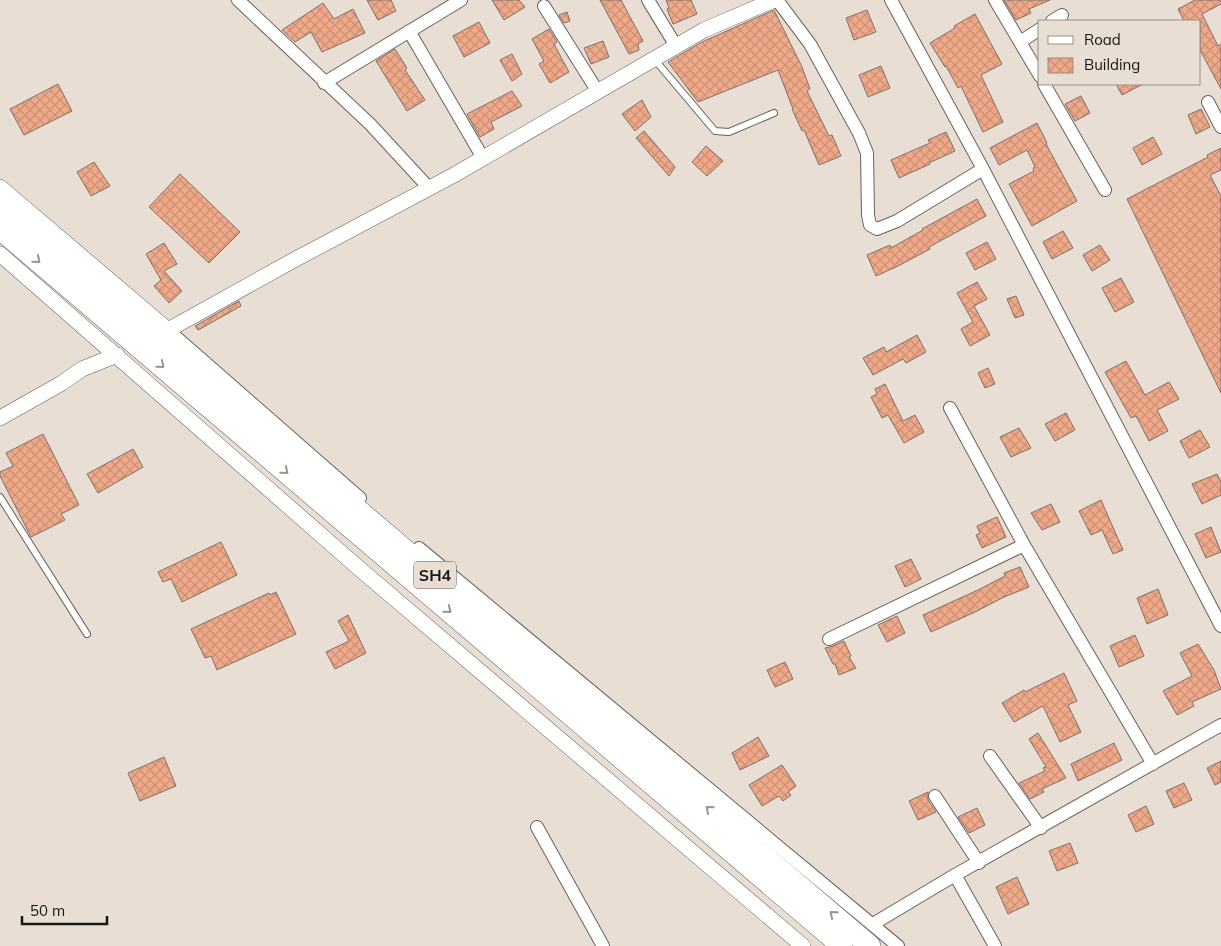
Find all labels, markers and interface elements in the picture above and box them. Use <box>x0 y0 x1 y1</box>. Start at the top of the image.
legend <box>1038 20 1201 85</box>
text: Road <box>1084 30 1121 49</box>
text: Building <box>1084 55 1140 74</box>
one-way arrow <box>32 255 41 264</box>
one-way arrow <box>155 360 164 368</box>
one-way arrow <box>279 465 288 474</box>
road number: SH4 <box>414 562 456 588</box>
one-way arrow <box>443 605 452 614</box>
one-way arrow <box>706 806 715 815</box>
scale bar <box>22 894 108 926</box>
text: 50 m <box>30 901 65 920</box>
one-way arrow <box>830 912 839 920</box>

